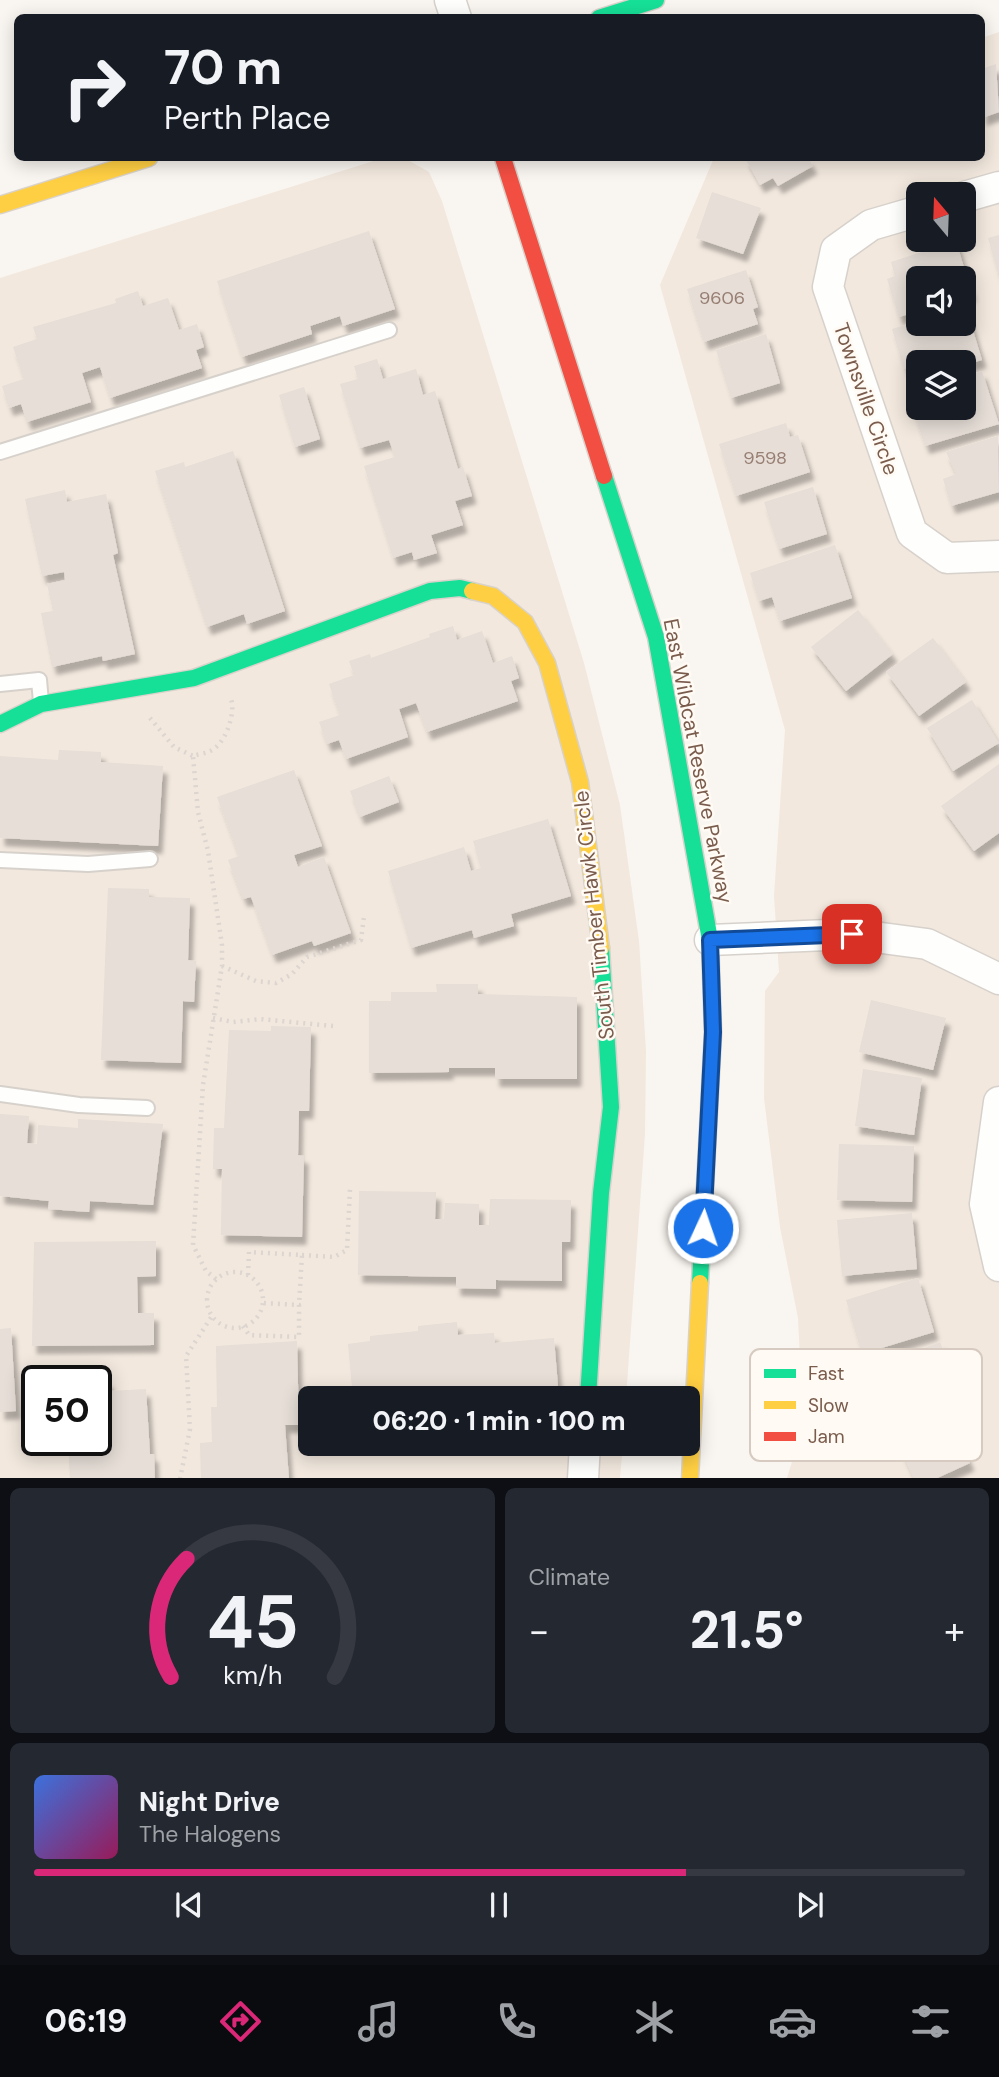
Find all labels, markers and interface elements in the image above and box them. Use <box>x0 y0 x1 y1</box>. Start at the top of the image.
text: 70 m <box>164 35 282 99</box>
icon: right <box>49 42 140 133</box>
text: Perth Place <box>164 97 331 139</box>
north arrow <box>906 182 976 252</box>
map controls <box>906 182 976 420</box>
button: sound <box>906 266 976 336</box>
house number: 9606 <box>699 286 745 310</box>
street label: Townsville Circle <box>827 319 905 479</box>
button: layers <box>906 350 976 420</box>
house number: 9598 <box>743 446 787 470</box>
street label: East Wildcat Reserve Parkway <box>657 616 739 906</box>
street label: South Timber Hawk Circle <box>567 789 621 1041</box>
pin <box>822 904 882 964</box>
icon: arrive <box>833 915 871 953</box>
position arrow <box>666 1191 740 1265</box>
legend <box>750 1349 982 1461</box>
text: Fast <box>808 1361 844 1386</box>
speed limit sign: 50 <box>21 1365 112 1456</box>
text: Slow <box>808 1393 849 1418</box>
text: 06:20 · 1 min · 100 m <box>373 1404 625 1438</box>
text: Jam <box>808 1424 845 1449</box>
text: Climate <box>529 1562 610 1592</box>
text: 45 <box>206 1575 299 1670</box>
text: 21.5° <box>690 1596 804 1664</box>
text: − <box>529 1606 549 1656</box>
text: + <box>944 1606 965 1656</box>
text: km/h <box>223 1658 282 1691</box>
text: Night Drive <box>139 1785 280 1819</box>
text: The Halogens <box>139 1819 281 1849</box>
icon: previous <box>170 1886 208 1924</box>
icon: pause <box>480 1886 518 1924</box>
icon: next <box>791 1886 829 1924</box>
icon: directions <box>216 1997 265 2046</box>
icon: music <box>354 1997 403 2046</box>
icon: phone <box>492 1997 541 2046</box>
icon: climate <box>630 1997 679 2046</box>
icon: car <box>768 1997 817 2046</box>
icon: filters <box>906 1997 955 2046</box>
text: 06:19 <box>44 2000 127 2042</box>

